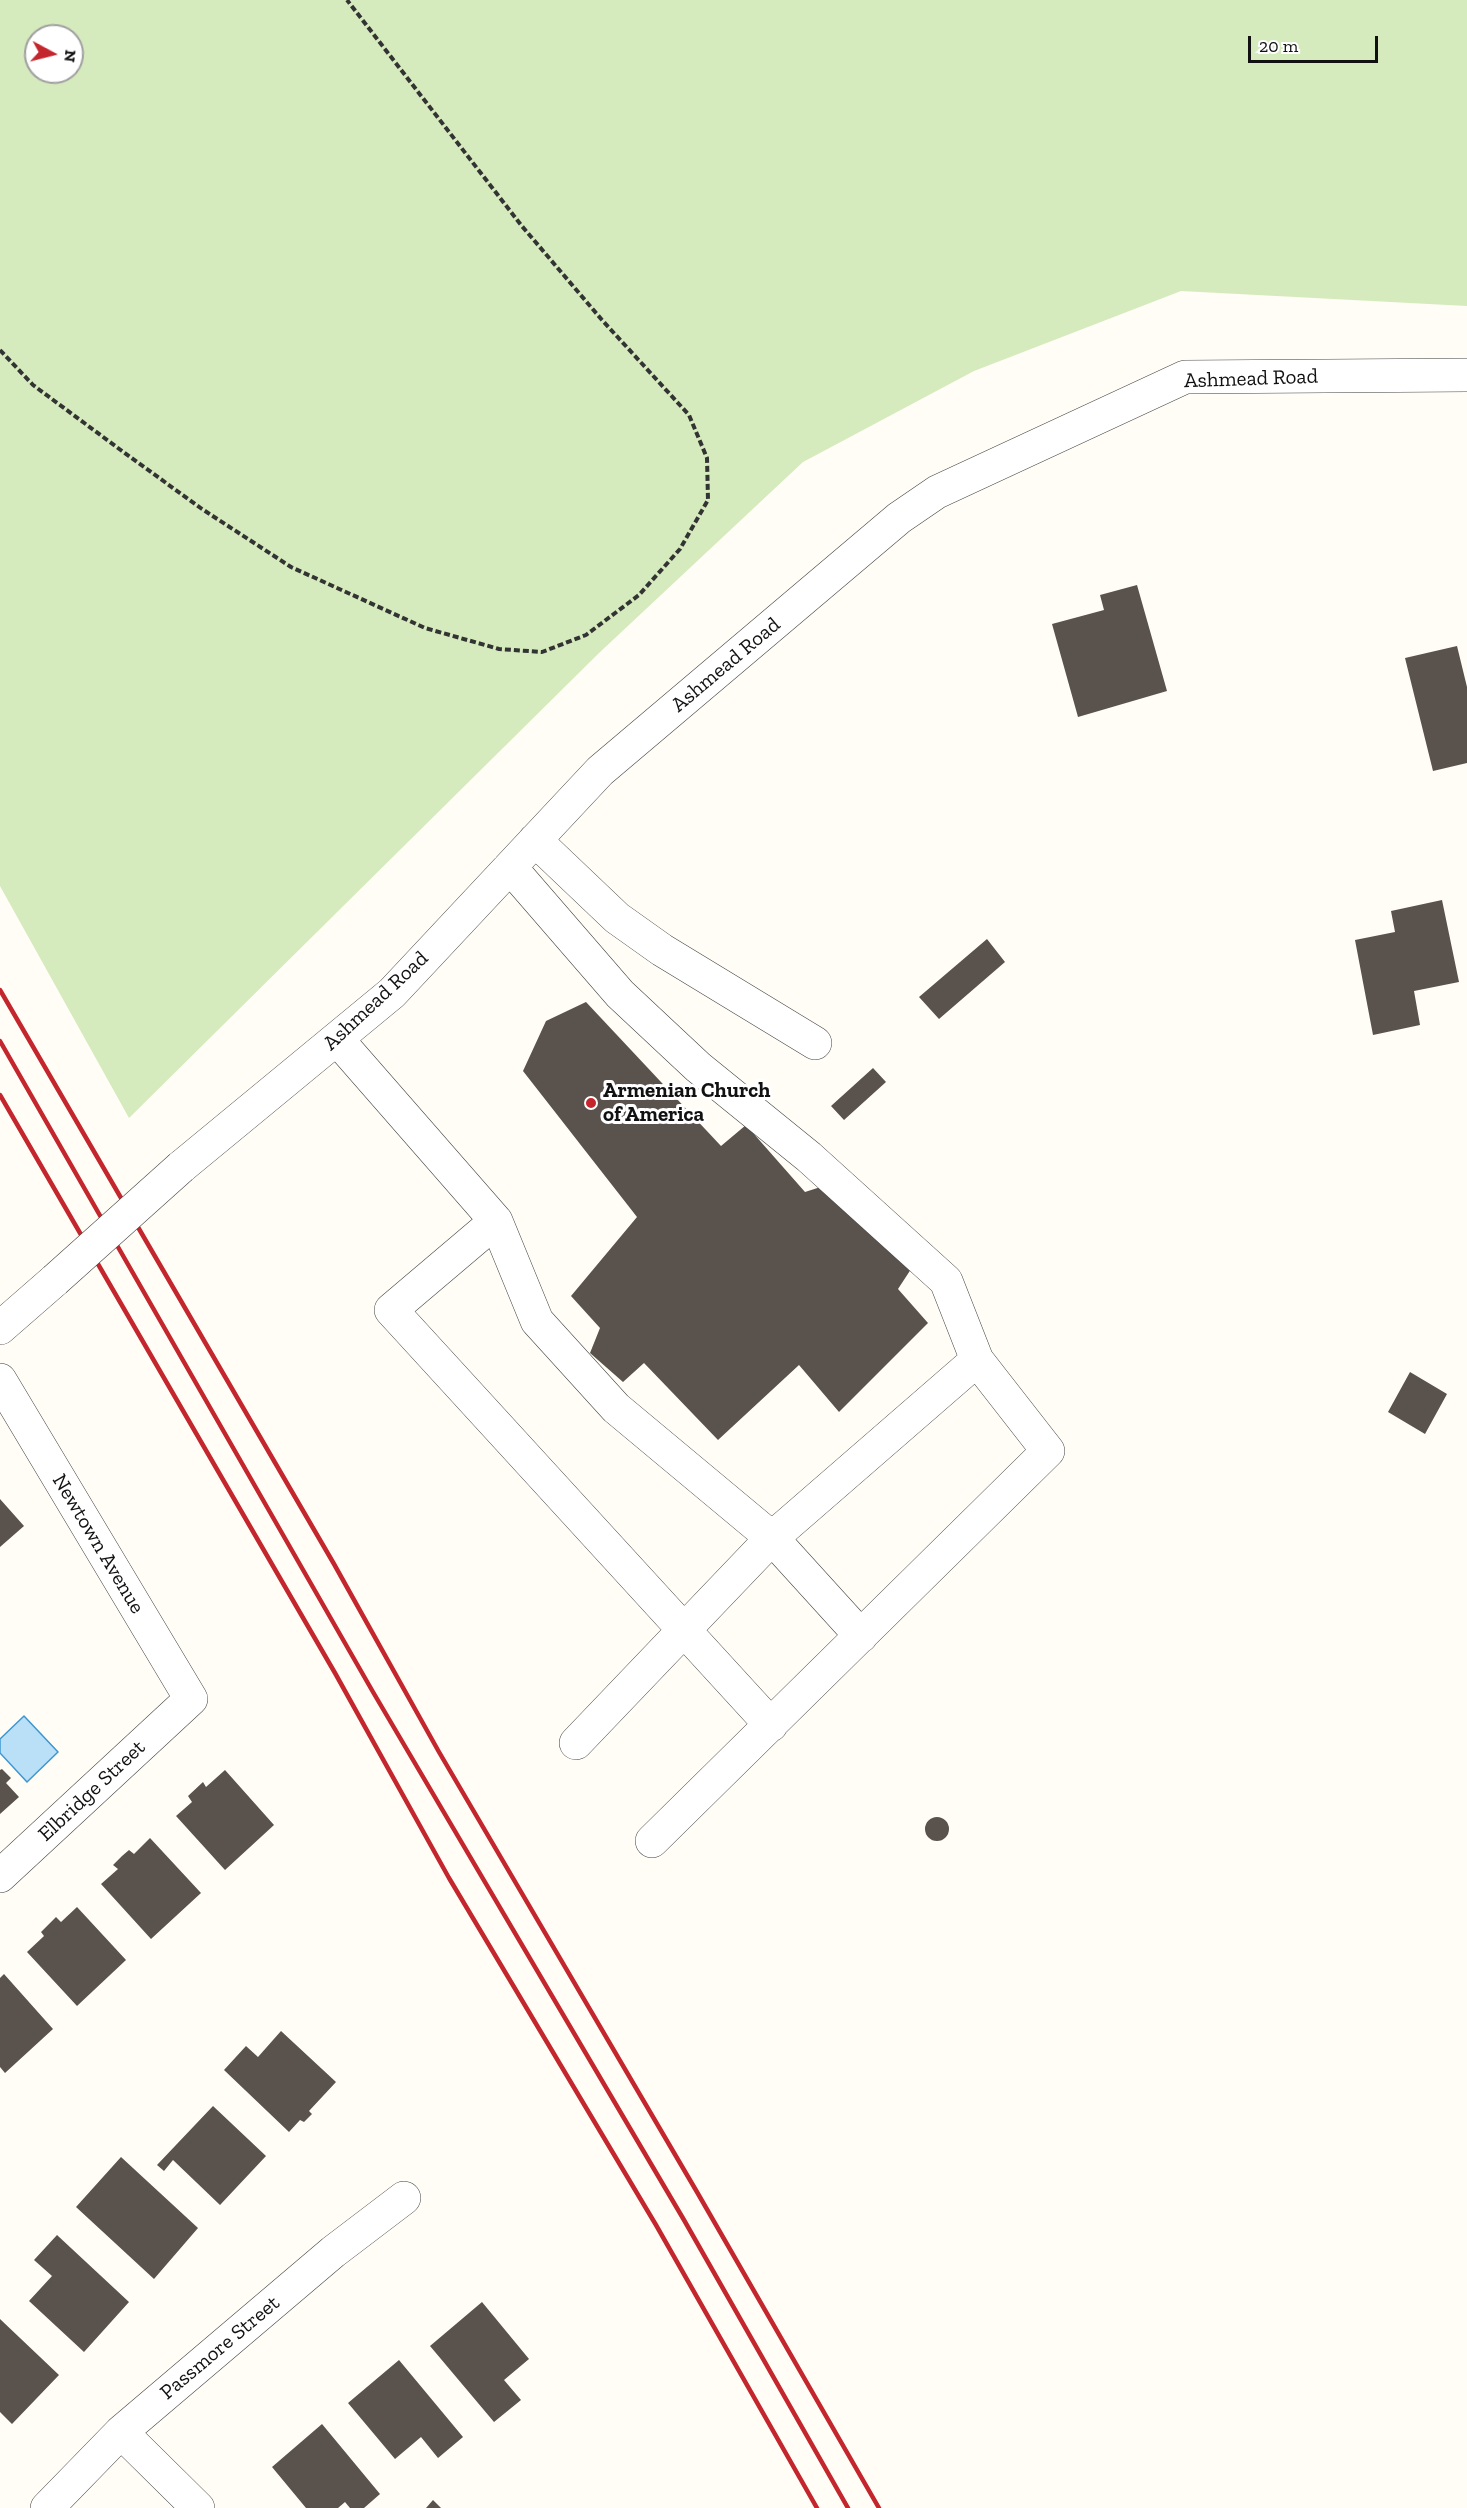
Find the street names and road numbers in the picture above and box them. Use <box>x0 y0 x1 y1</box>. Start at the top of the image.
street label: Ashmead Road <box>1184 364 1318 394</box>
street label: Ashmead Road <box>667 612 785 718</box>
street label: Ashmead Road <box>318 946 434 1056</box>
street label: Newtown Avenue <box>46 1470 150 1618</box>
street label: Elbridge Street <box>33 1735 151 1847</box>
street label: Passmore Street <box>155 2291 285 2405</box>

